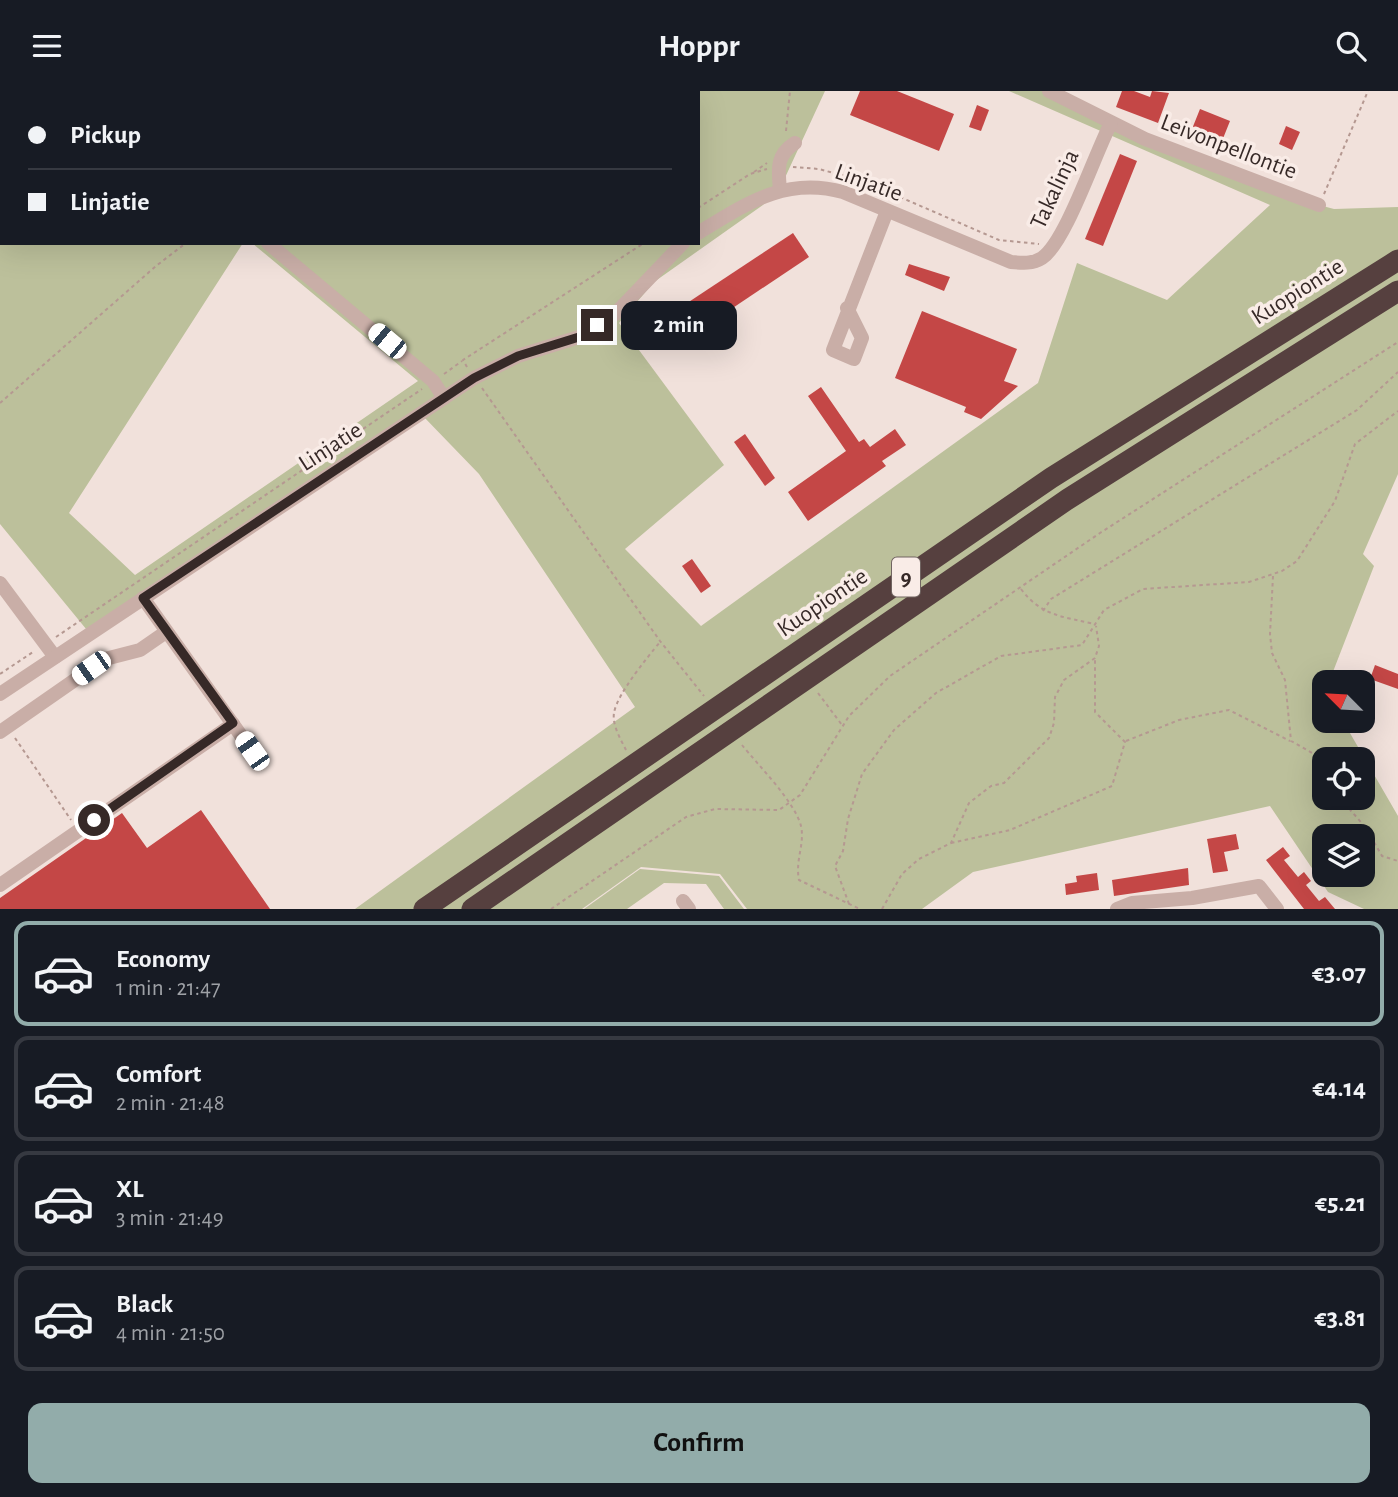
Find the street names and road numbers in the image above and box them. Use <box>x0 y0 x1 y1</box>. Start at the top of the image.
street label: Leivonpellontie <box>1157 110 1300 184</box>
street label: Takalinja <box>1026 146 1084 233</box>
street label: Linjatie <box>832 160 906 206</box>
street label: Kuopiontie <box>1247 254 1348 329</box>
street label: Linjatie <box>295 418 366 476</box>
road number: 9 <box>892 557 920 597</box>
street label: Kuopiontie <box>773 564 872 642</box>

